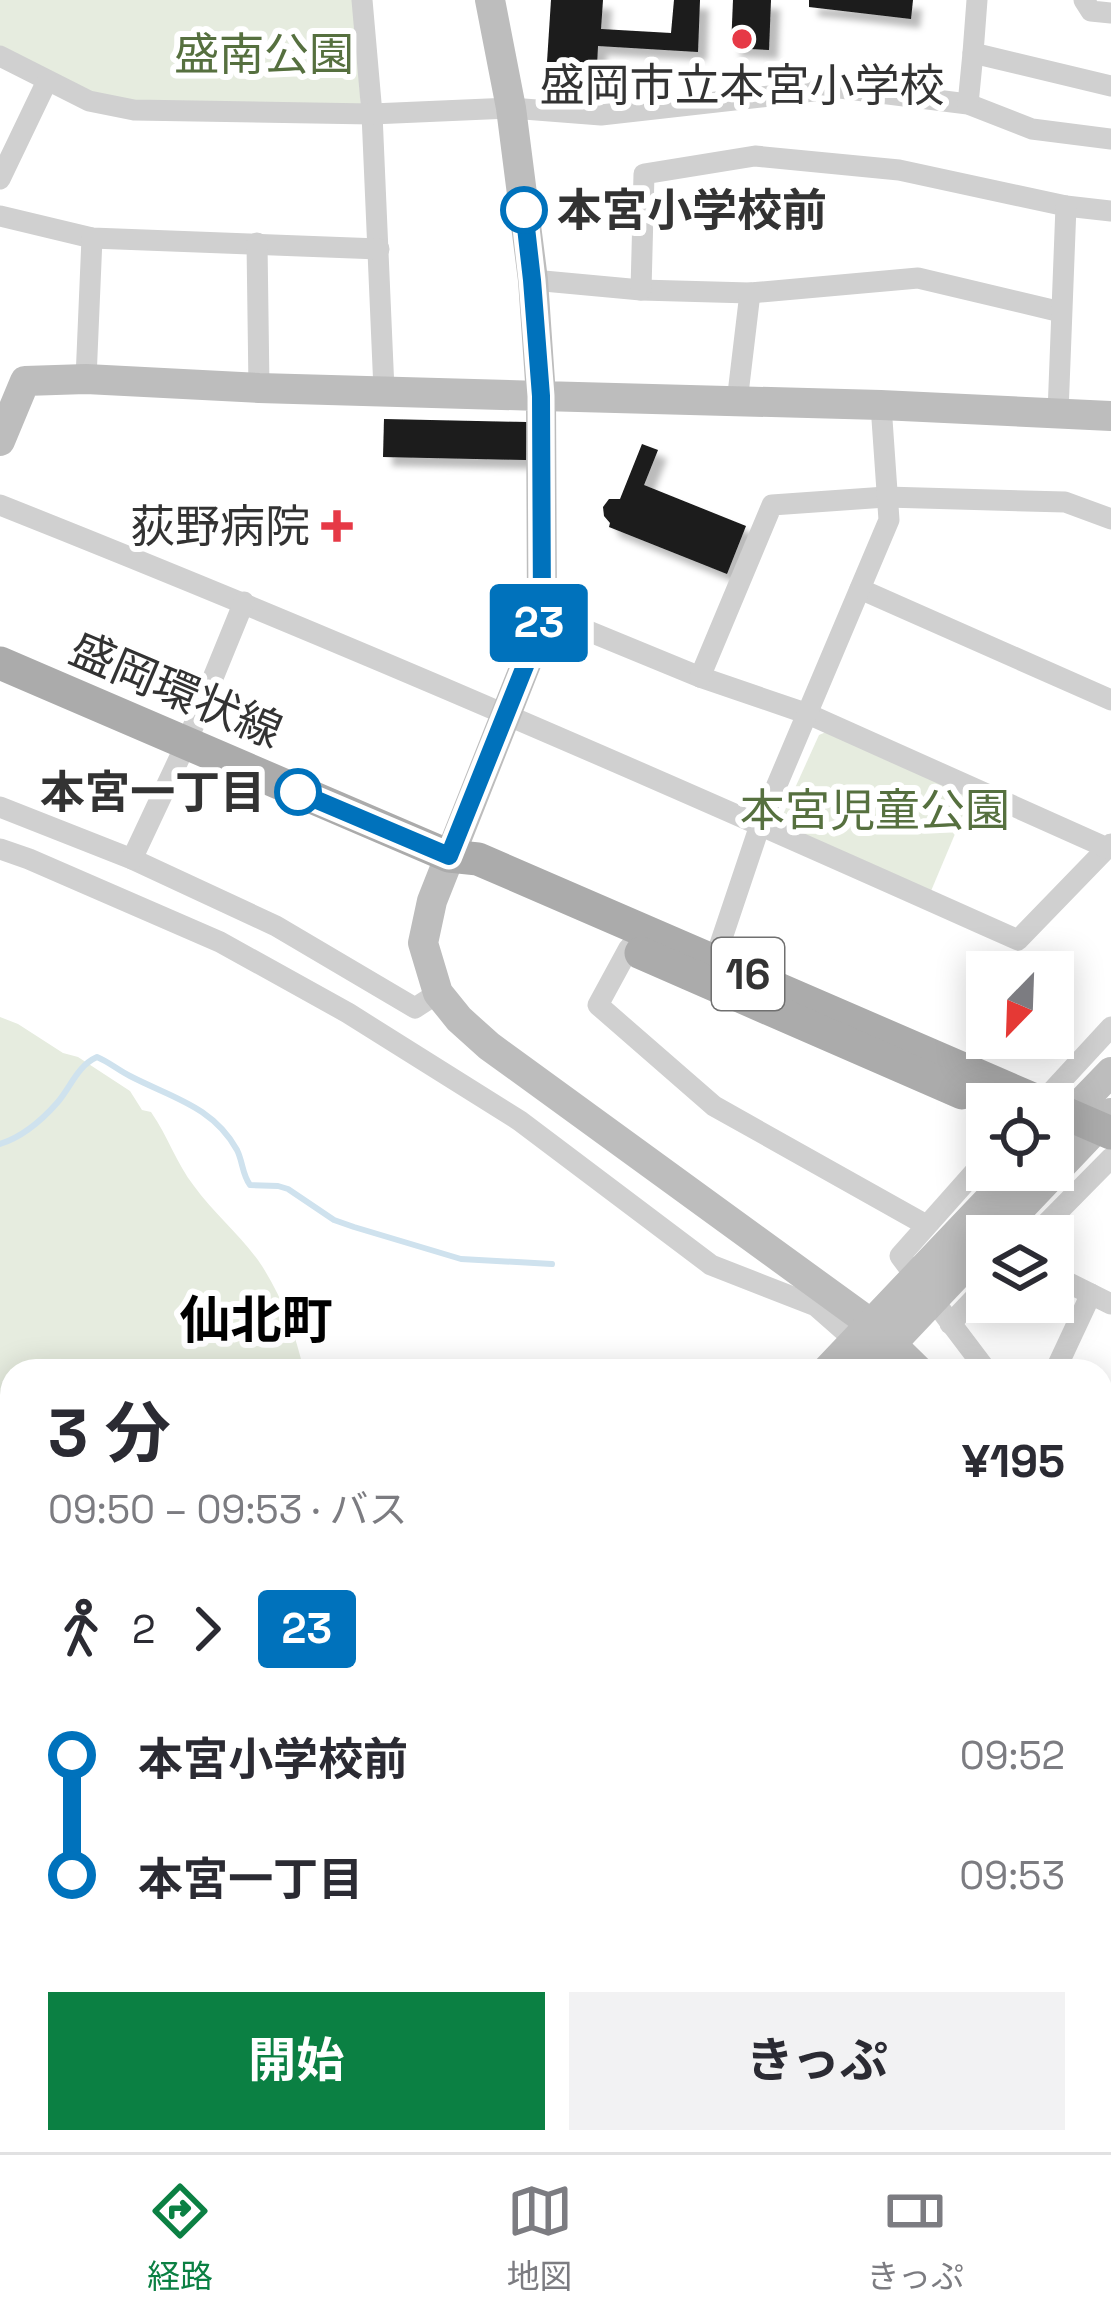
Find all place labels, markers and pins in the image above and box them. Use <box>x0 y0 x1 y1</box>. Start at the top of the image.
marker: 盛岡市立本宮小学校 <box>729 26 755 52</box>
place label: 盛岡市立本宮小学校 <box>539 57 945 114</box>
place label: 本宮小学校前 <box>557 182 827 239</box>
marker: 本宮小学校前 <box>502 188 546 232</box>
place label: 荻野病院 <box>130 498 310 555</box>
marker: 荻野病院 <box>321 510 353 542</box>
place label: 本宮一丁目 <box>40 764 265 821</box>
marker: 本宮一丁目 <box>276 770 320 814</box>

